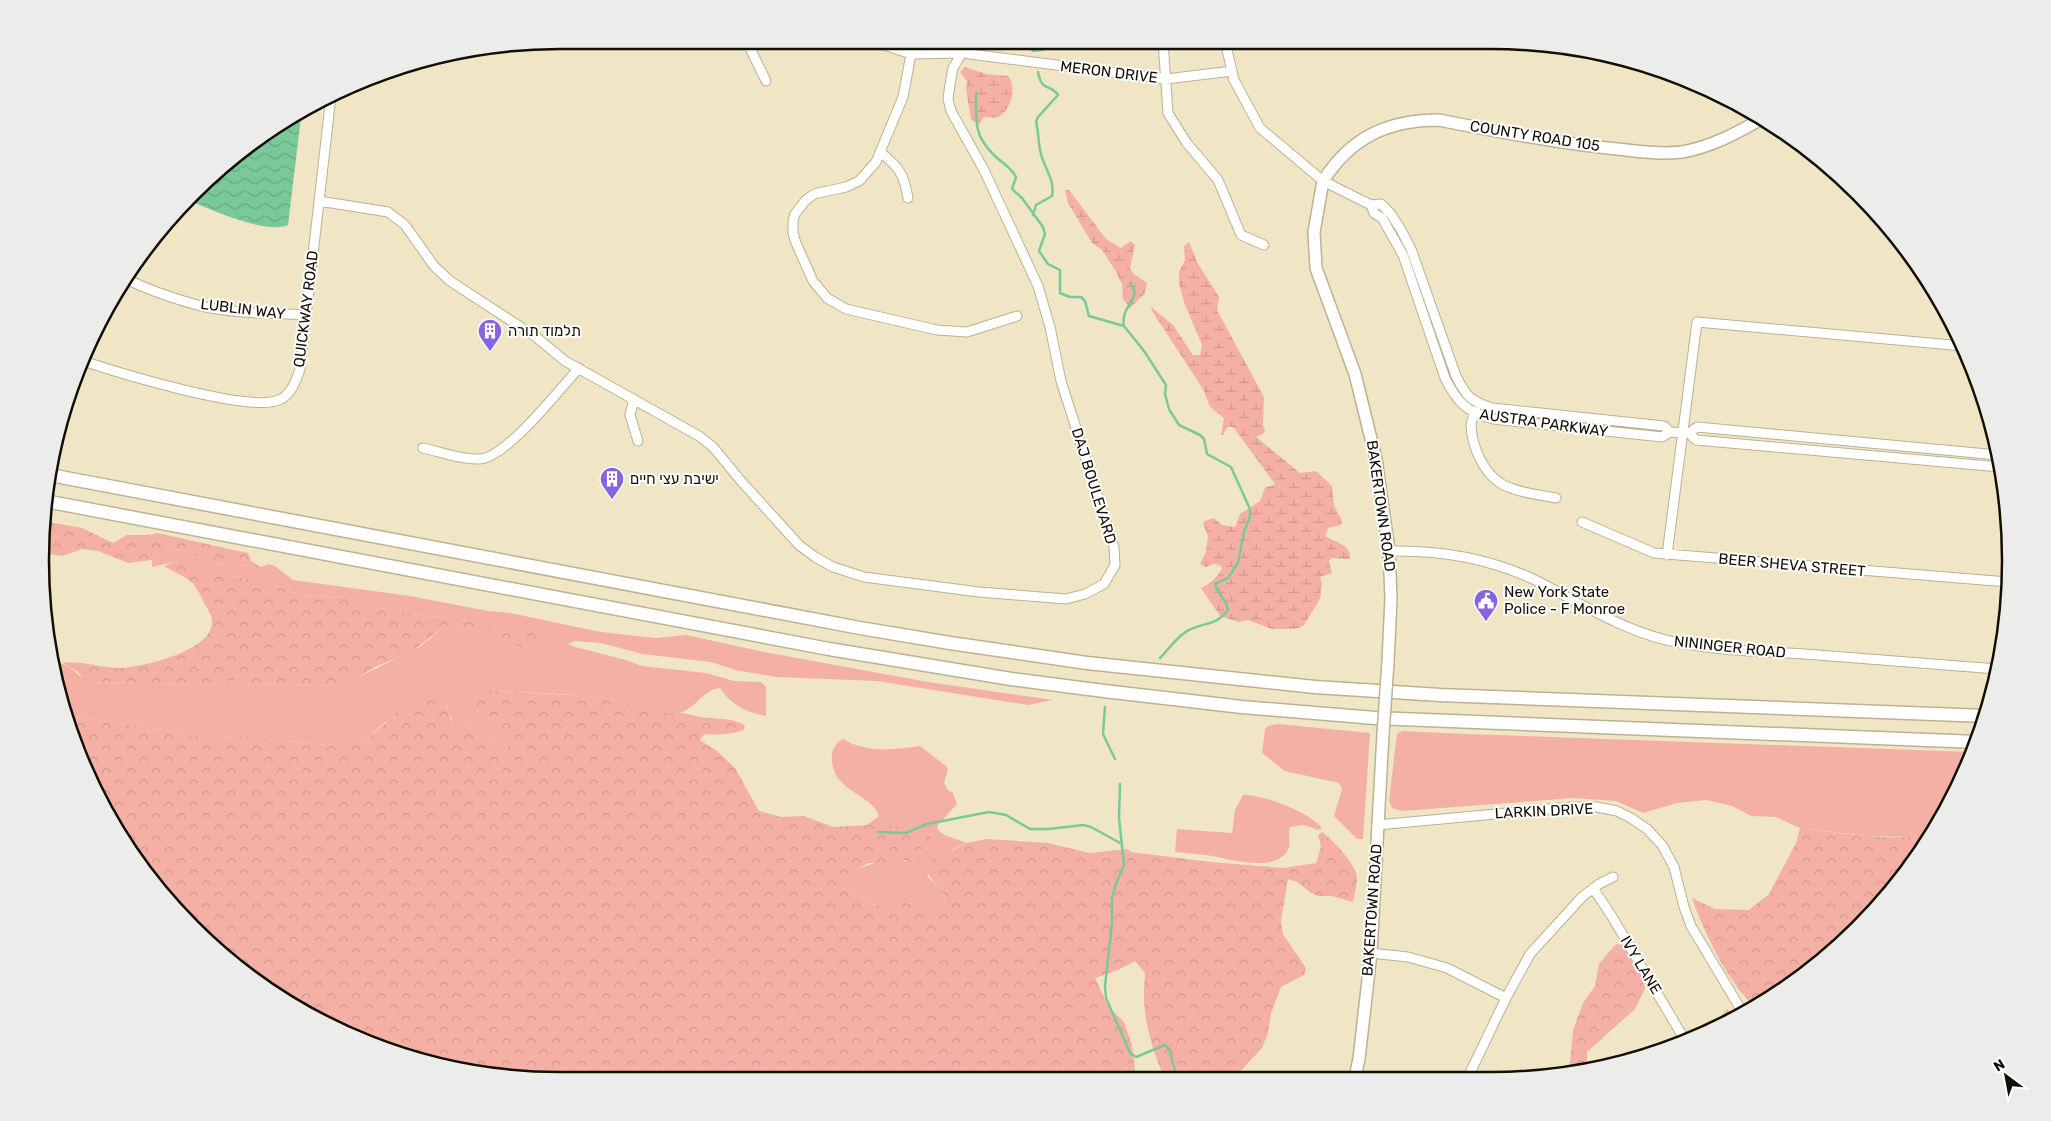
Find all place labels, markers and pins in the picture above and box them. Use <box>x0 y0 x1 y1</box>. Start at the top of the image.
building icon: תלמוד תורה <box>477 318 503 352</box>
place label: תלמוד תורה <box>508 322 581 340</box>
building icon: ישיבת עצי חיים <box>599 466 625 500</box>
place label: ישיבת עצי חיים <box>630 470 719 488</box>
place label: New York State Police - F Monroe <box>1504 583 1625 618</box>
public building icon: New York State Police - F Monroe <box>1473 588 1499 622</box>

